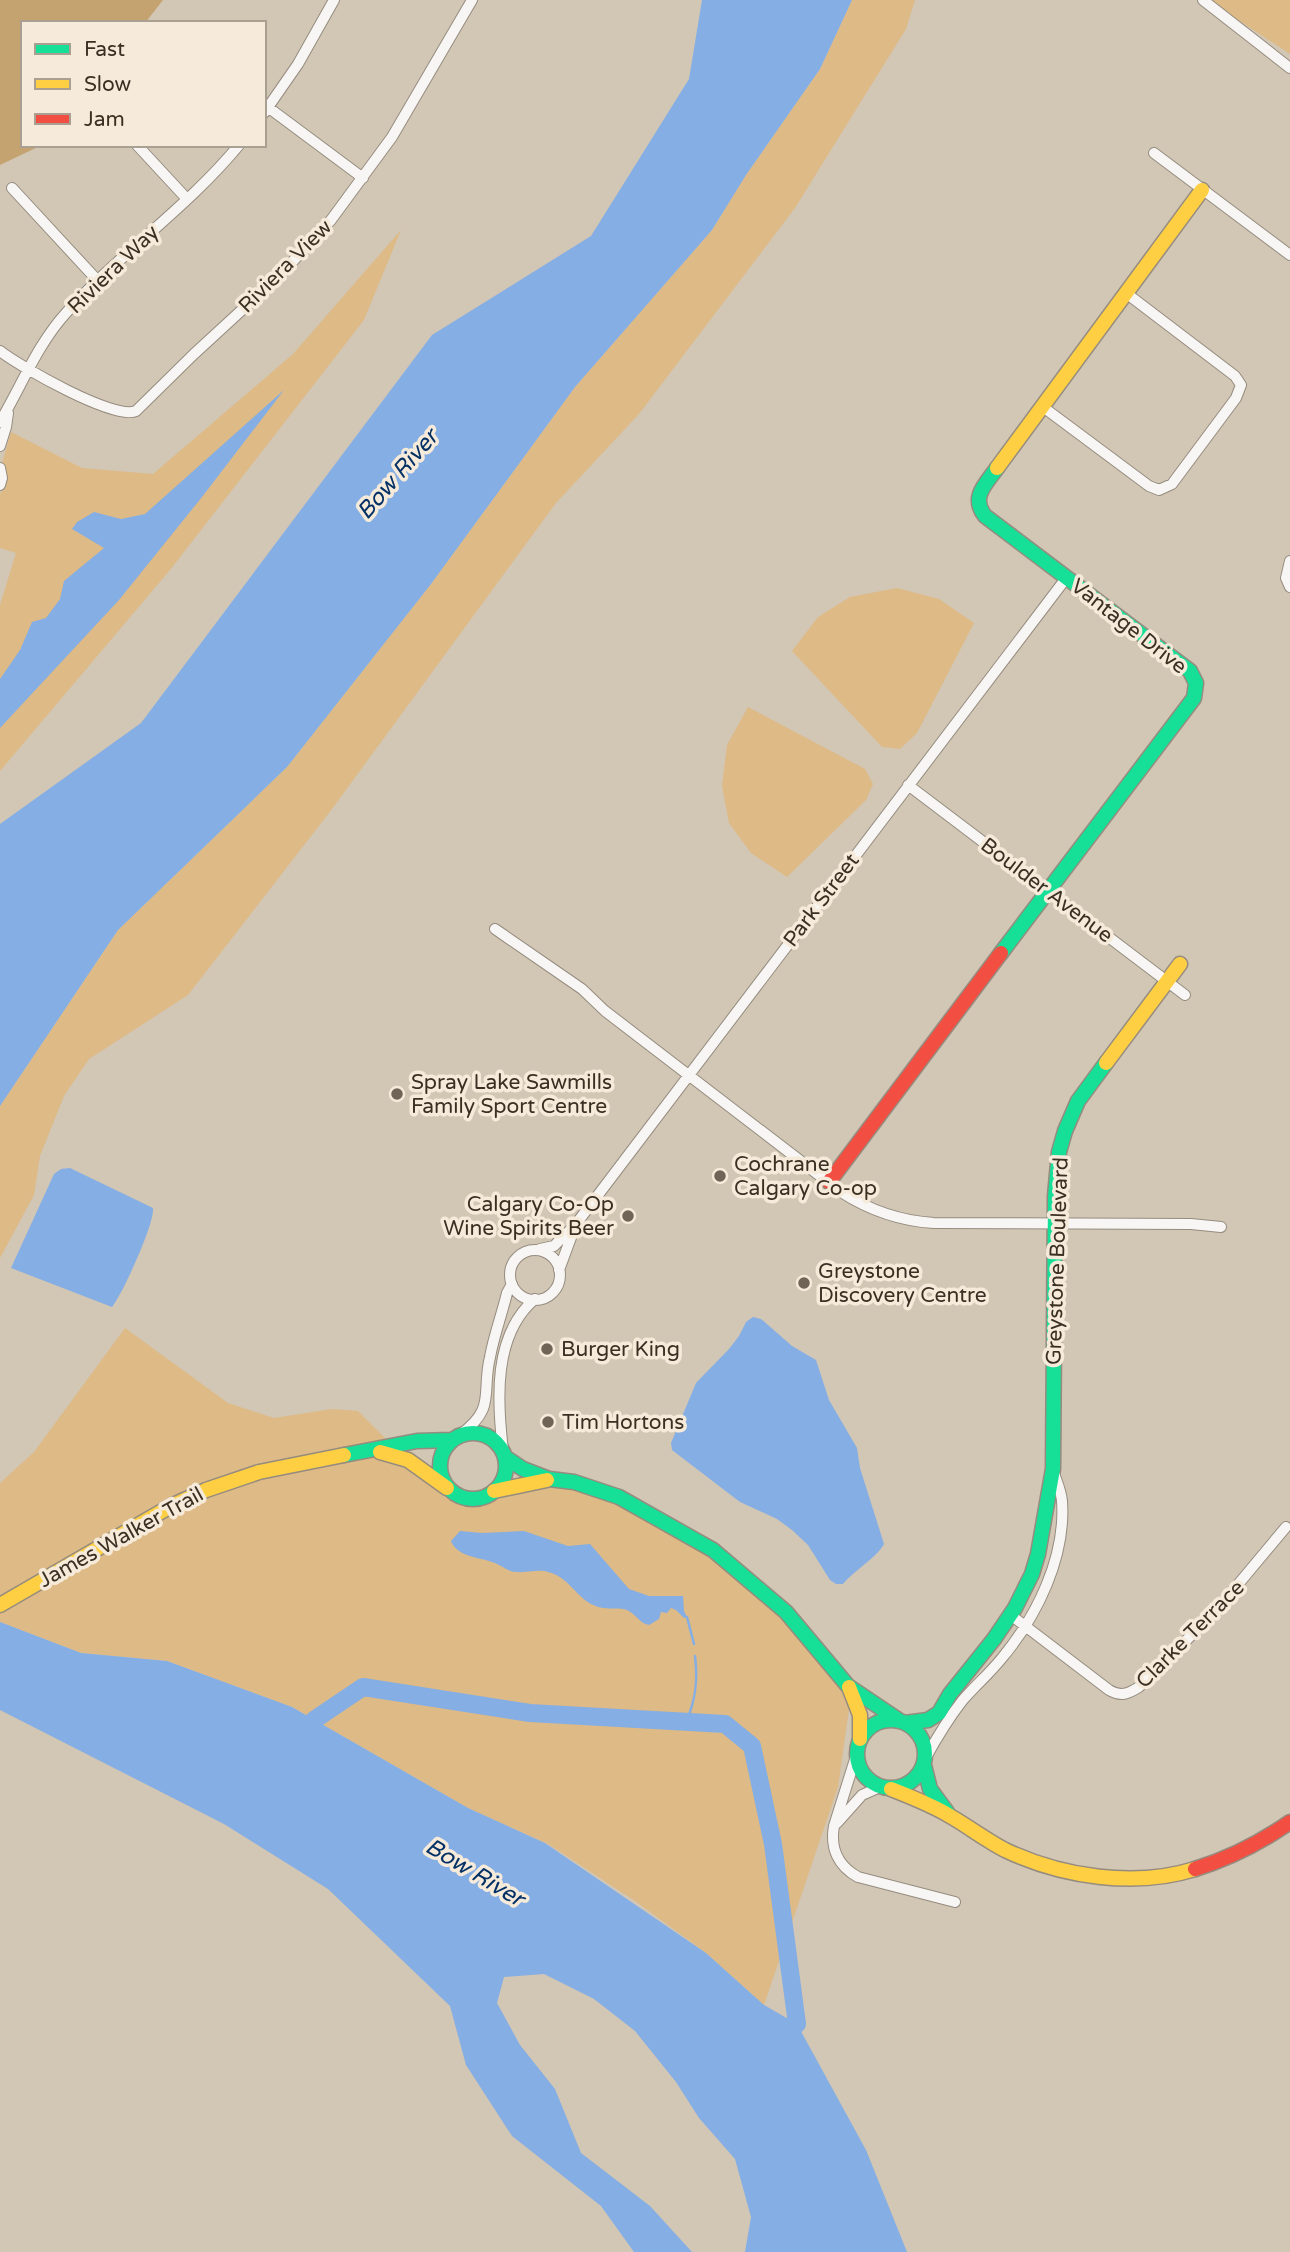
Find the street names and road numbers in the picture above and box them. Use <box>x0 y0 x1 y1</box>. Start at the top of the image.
street label: Riviera View <box>233 214 337 318</box>
street label: Riviera Way <box>63 220 164 319</box>
street label: Vantage Drive <box>1066 573 1192 679</box>
street label: Boulder Avenue <box>976 833 1118 948</box>
street label: Park Street <box>778 849 865 952</box>
street label: Greystone Boulevard <box>1041 1157 1074 1366</box>
street label: James Walker Trail <box>35 1482 208 1593</box>
street label: Clarke Terrace <box>1131 1575 1250 1694</box>

